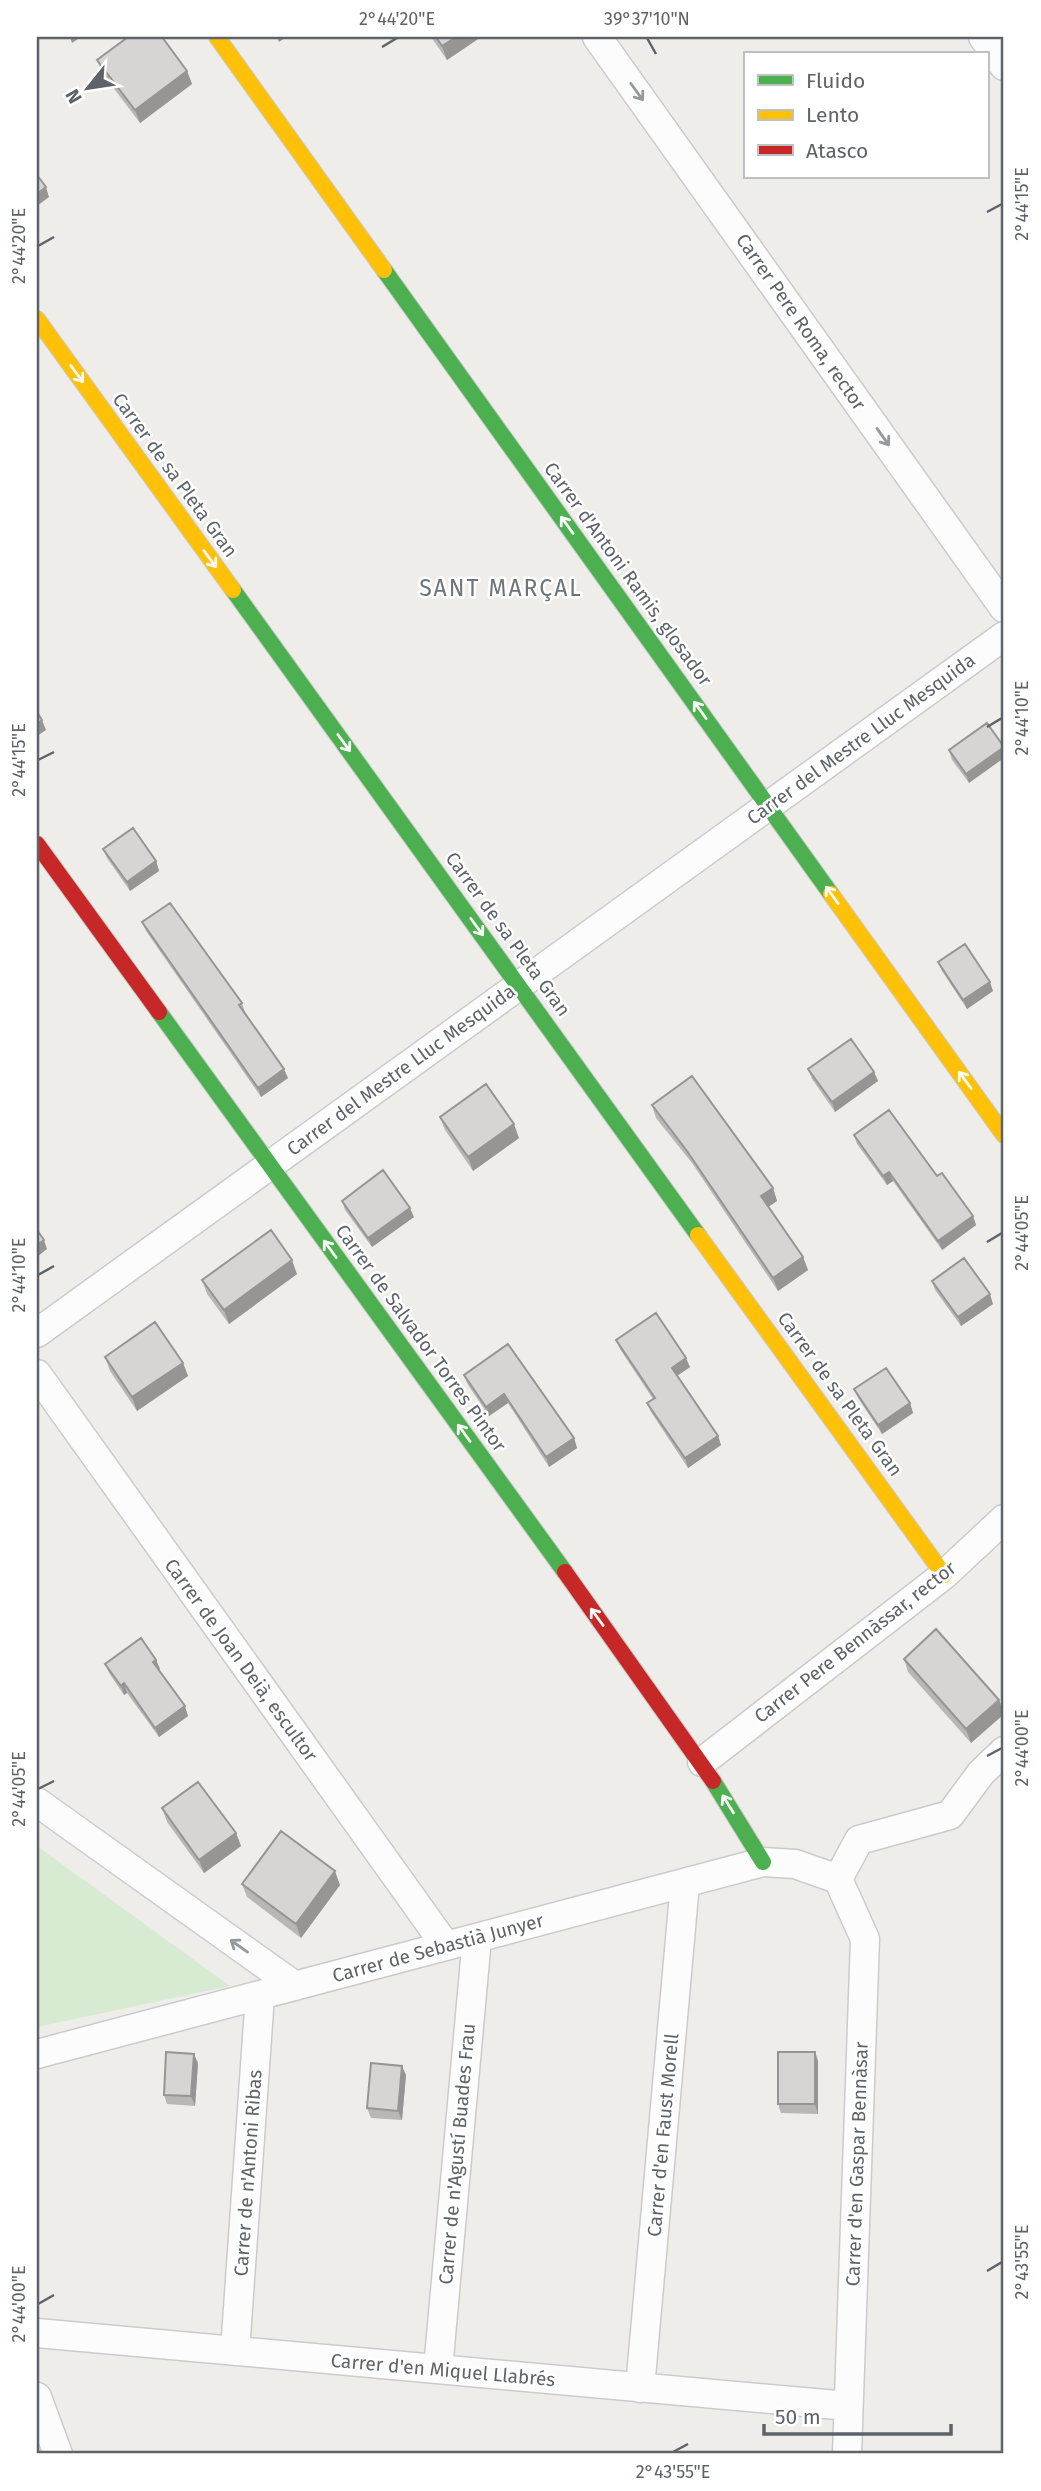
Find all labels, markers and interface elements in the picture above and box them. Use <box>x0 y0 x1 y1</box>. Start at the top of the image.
text: 2°44'20"E <box>359 8 435 30</box>
text: 39°37'10"N <box>604 8 690 30</box>
north arrow <box>52 52 122 122</box>
legend <box>744 52 988 178</box>
text: Fluido <box>806 68 865 94</box>
one-way arrow <box>630 82 644 101</box>
text: N <box>61 85 87 107</box>
text: Lento <box>806 102 859 128</box>
text: Atasco <box>806 138 868 164</box>
text: 2°44'15"E <box>1011 167 1033 241</box>
text: 2°44'20"E <box>8 208 30 284</box>
street label: Carrer Pere Roma, rector <box>731 229 871 415</box>
one-way arrow <box>70 364 84 383</box>
street label: Carrer de sa Pleta Gran <box>108 388 242 562</box>
one-way arrow <box>876 427 890 446</box>
street label: Carrer d'Antoni Ramis, glosador <box>539 458 717 691</box>
one-way arrow <box>560 516 574 535</box>
one-way arrow <box>203 549 217 568</box>
district label: SANT MARÇAL <box>419 574 583 602</box>
street label: Carrer del Mestre Lluc Mesquida <box>742 648 980 830</box>
text: 2°44'10"E <box>1011 681 1033 756</box>
one-way arrow <box>693 701 707 720</box>
text: 2°44'15"E <box>8 723 30 797</box>
one-way arrow <box>336 733 351 752</box>
street label: Carrer de sa Pleta Gran <box>441 847 575 1021</box>
one-way arrow <box>825 886 839 905</box>
one-way arrow <box>470 917 484 936</box>
street label: Carrer del Mestre Lluc Mesquida <box>282 979 520 1161</box>
one-way arrow <box>957 1071 972 1090</box>
text: 2°44'05"E <box>1011 1195 1033 1271</box>
street label: Carrer de Salvador Torres Pintor <box>331 1220 512 1457</box>
text: 2°44'10"E <box>8 1238 30 1313</box>
one-way arrow <box>323 1240 337 1259</box>
street label: Carrer de sa Pleta Gran <box>773 1307 907 1481</box>
one-way arrow <box>457 1424 471 1443</box>
street label: Carrer de Joan Deià, escultor <box>160 1554 323 1766</box>
street label: Carrer Pere Bennàssar, rector <box>750 1556 961 1728</box>
one-way arrow <box>590 1609 605 1627</box>
text: 2°44'00"E <box>1011 1709 1033 1787</box>
text: 2°44'05"E <box>8 1751 30 1827</box>
one-way arrow <box>720 1794 734 1814</box>
street label: Carrer de Sebastià Junyer <box>330 1909 547 1987</box>
one-way arrow <box>230 1939 249 1953</box>
street label: Carrer de n'Agustí Buades Frau <box>434 2023 480 2285</box>
street label: Carrer d'en Faust Morell <box>643 2032 683 2238</box>
street label: Carrer d'en Gaspar Bennàsar <box>841 2041 873 2287</box>
street label: Carrer de n'Antoni Ribas <box>229 2069 267 2277</box>
text: 2°43'55"E <box>1011 2225 1033 2299</box>
text: 2°44'00"E <box>8 2265 30 2343</box>
street label: Carrer d'en Miquel Llabrés <box>330 2349 556 2391</box>
scale bar <box>764 2393 952 2437</box>
text: 50 m <box>775 2404 821 2430</box>
text: 2°43'55"E <box>636 2461 710 2483</box>

